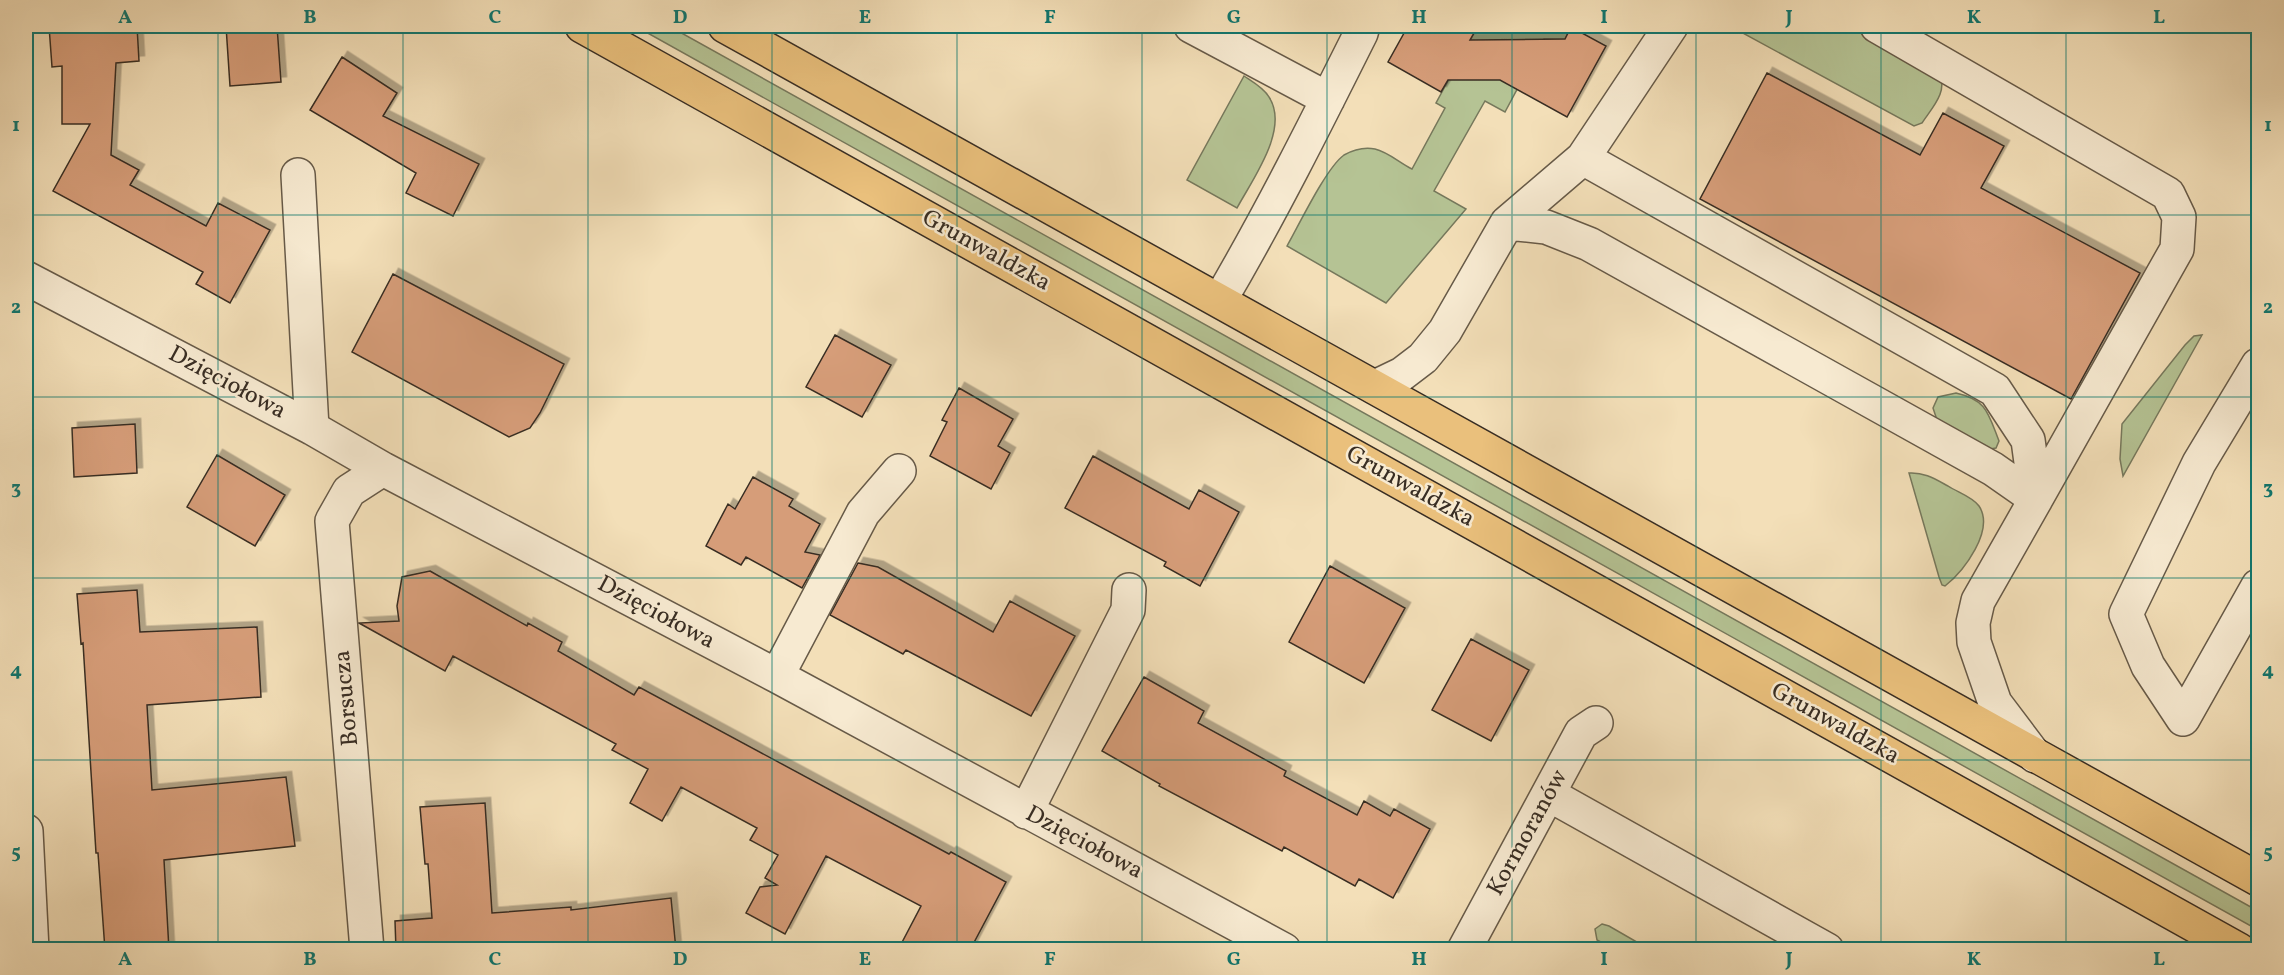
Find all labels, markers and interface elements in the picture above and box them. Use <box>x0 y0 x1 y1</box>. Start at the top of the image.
text: A <box>118 4 132 32</box>
text: B <box>303 4 317 32</box>
text: C <box>489 4 502 32</box>
text: D <box>673 4 687 32</box>
text: E <box>859 4 871 32</box>
text: F <box>1044 4 1056 32</box>
text: G <box>1227 4 1241 32</box>
text: H <box>1411 4 1427 32</box>
text: I <box>1600 4 1608 32</box>
text: J <box>1784 4 1793 32</box>
text: K <box>1967 4 1982 32</box>
text: L <box>2153 4 2165 32</box>
text: 1 <box>12 112 20 140</box>
text: 1 <box>2264 112 2272 140</box>
street label: Grunwaldzka <box>915 202 1057 300</box>
text: 2 <box>11 294 21 322</box>
text: 2 <box>2263 294 2273 322</box>
street label: Dzięciołowa <box>162 338 292 428</box>
street label: Grunwaldzka <box>1339 438 1481 536</box>
text: 3 <box>11 475 21 503</box>
text: 3 <box>2263 475 2273 503</box>
street label: Dzięciołowa <box>591 568 721 658</box>
street label: Borsucza <box>326 649 368 747</box>
text: 4 <box>10 657 22 685</box>
text: 4 <box>2262 657 2274 685</box>
street label: Grunwaldzka <box>1764 675 1906 773</box>
street label: Kormoranów <box>1479 763 1577 902</box>
street label: Dzięciołowa <box>1019 798 1149 888</box>
text: 5 <box>11 839 21 867</box>
text: 5 <box>2263 839 2273 867</box>
text: A <box>118 946 132 974</box>
text: B <box>303 946 317 974</box>
text: C <box>489 946 502 974</box>
text: D <box>673 946 687 974</box>
text: E <box>859 946 871 974</box>
text: F <box>1044 946 1056 974</box>
text: G <box>1227 946 1241 974</box>
text: H <box>1411 946 1427 974</box>
text: I <box>1600 946 1608 974</box>
text: J <box>1784 946 1793 974</box>
text: K <box>1967 946 1982 974</box>
text: L <box>2153 946 2165 974</box>

